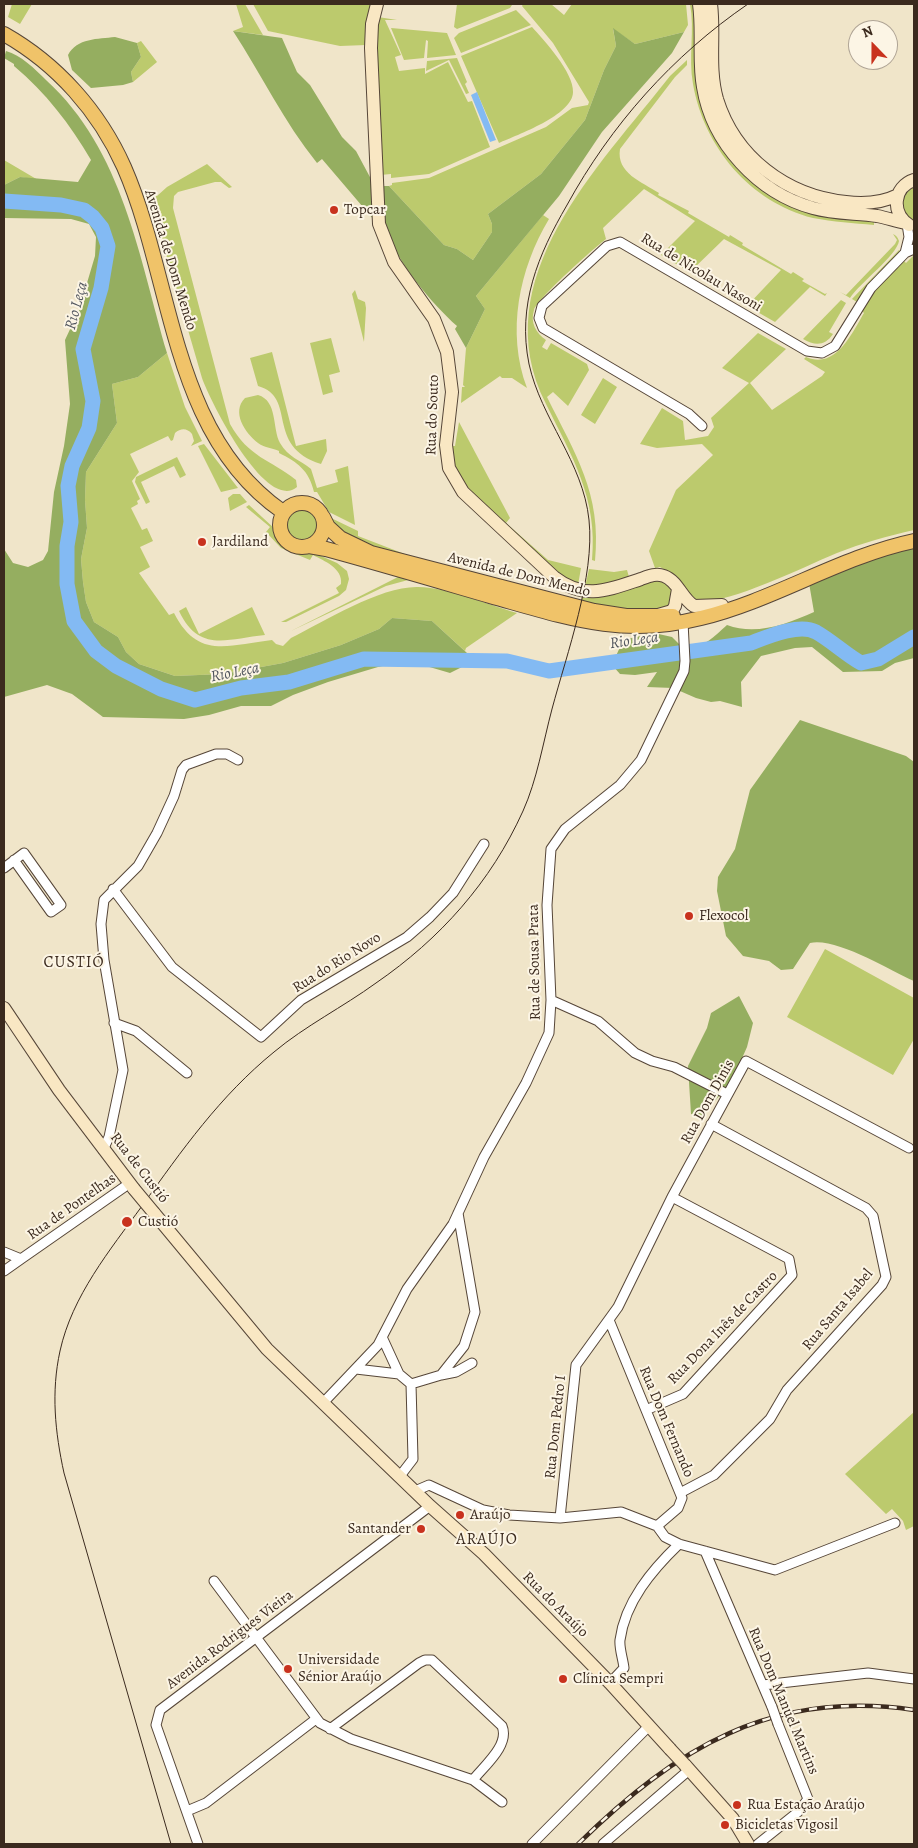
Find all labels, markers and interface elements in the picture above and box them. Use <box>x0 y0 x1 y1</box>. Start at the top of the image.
north arrow <box>848 20 898 70</box>
text: N <box>859 21 876 42</box>
street label: Avenida de Dom Mendo <box>140 187 200 333</box>
place label: Topcar <box>344 201 386 219</box>
marker: Topcar <box>328 204 340 216</box>
street label: Rua de Nicolau Nasoni <box>637 230 765 316</box>
water label: Rio Leça <box>61 280 93 332</box>
street label: Rua do Souto <box>423 374 443 456</box>
place label: Jardiland <box>212 533 268 551</box>
marker: Jardiland <box>196 536 208 548</box>
street label: Avenida de Dom Mendo <box>446 549 592 601</box>
water label: Rio Leça <box>609 628 659 654</box>
water label: Rio Leça <box>209 659 261 687</box>
street label: Rua de Sousa Prata <box>525 904 545 1020</box>
place label: Flexocol <box>699 907 748 925</box>
marker: Flexocol <box>683 910 695 922</box>
street label: Rua do Rio Novo <box>290 929 384 997</box>
district label: CUSTIÓ <box>43 953 105 973</box>
street label: Rua Dom Dinis <box>677 1057 739 1147</box>
street label: Rua de Custió <box>106 1129 172 1207</box>
street label: Rua de Pontelhas <box>24 1170 120 1244</box>
place label: Custió <box>138 1213 178 1231</box>
marker: Custió <box>120 1215 134 1229</box>
street label: Rua Santa Isabel <box>799 1266 877 1354</box>
street label: Rua Dona Inês de Castro <box>664 1268 782 1388</box>
street label: Rua Dom Fernando <box>635 1364 697 1480</box>
street label: Rua Dom Pedro I <box>542 1374 570 1480</box>
place label: Araújo <box>470 1506 510 1524</box>
marker: Araújo <box>454 1509 466 1521</box>
place label: Santander <box>347 1520 411 1538</box>
marker: Santander <box>415 1523 427 1535</box>
district label: ARAÚJO <box>455 1530 519 1550</box>
street label: Rua do Araújo <box>518 1568 592 1642</box>
street label: Avenida Rodrigues Vieira <box>163 1586 297 1694</box>
street label: Rua Dom Manuel Martins <box>744 1625 822 1777</box>
place label: Universidade Sénior Araújo <box>298 1651 381 1686</box>
marker: Universidade Sénior Araújo <box>282 1663 294 1675</box>
place label: Clínica Sempri <box>573 1670 664 1688</box>
marker: Clínica Sempri <box>557 1673 569 1685</box>
place label: Rua Estação Araújo <box>747 1796 865 1814</box>
marker: Rua Estação Araújo <box>731 1799 743 1811</box>
place label: Bicicletas Vigosil <box>735 1816 838 1834</box>
marker: Bicicletas Vigosil <box>719 1819 731 1831</box>

